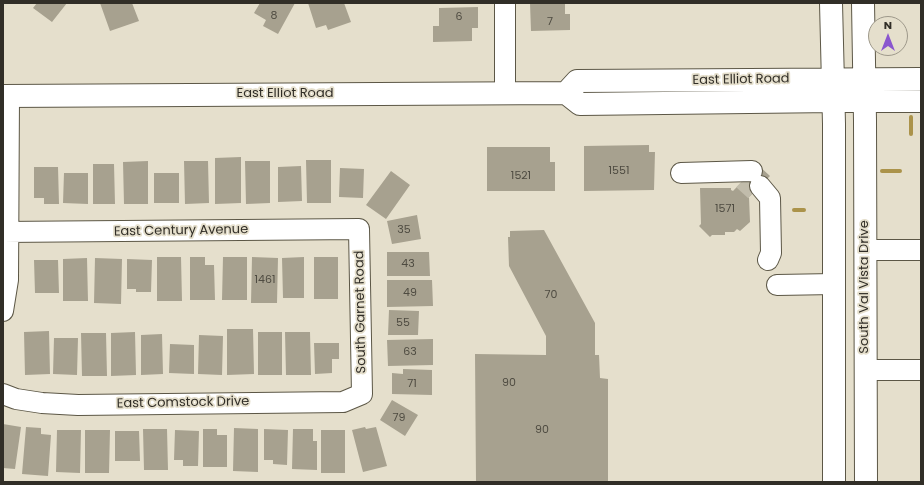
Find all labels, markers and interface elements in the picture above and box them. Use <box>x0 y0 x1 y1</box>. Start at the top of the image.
house number: 8 <box>271 9 277 23</box>
house number: 6 <box>456 10 462 24</box>
house number: 7 <box>547 15 553 29</box>
north arrow <box>868 16 908 56</box>
text: N <box>884 17 892 33</box>
street label: East Elliot Road <box>692 71 790 89</box>
street label: East Elliot Road <box>236 86 334 102</box>
house number: 1551 <box>609 164 629 178</box>
house number: 1521 <box>511 169 531 183</box>
house number: 1571 <box>715 202 735 216</box>
street label: South Val Vista Drive <box>857 220 873 354</box>
street label: East Century Avenue <box>114 222 248 240</box>
house number: 35 <box>397 223 411 237</box>
street label: South Garnet Road <box>352 250 370 374</box>
house number: 43 <box>401 257 415 271</box>
house number: 1461 <box>255 273 275 287</box>
house number: 49 <box>403 286 417 300</box>
house number: 70 <box>545 288 557 302</box>
house number: 55 <box>396 316 410 330</box>
house number: 63 <box>403 345 417 359</box>
house number: 90 <box>502 376 516 390</box>
house number: 71 <box>407 377 417 391</box>
street label: East Comstock Drive <box>117 394 249 412</box>
house number: 79 <box>393 411 405 425</box>
house number: 90 <box>535 423 549 437</box>

